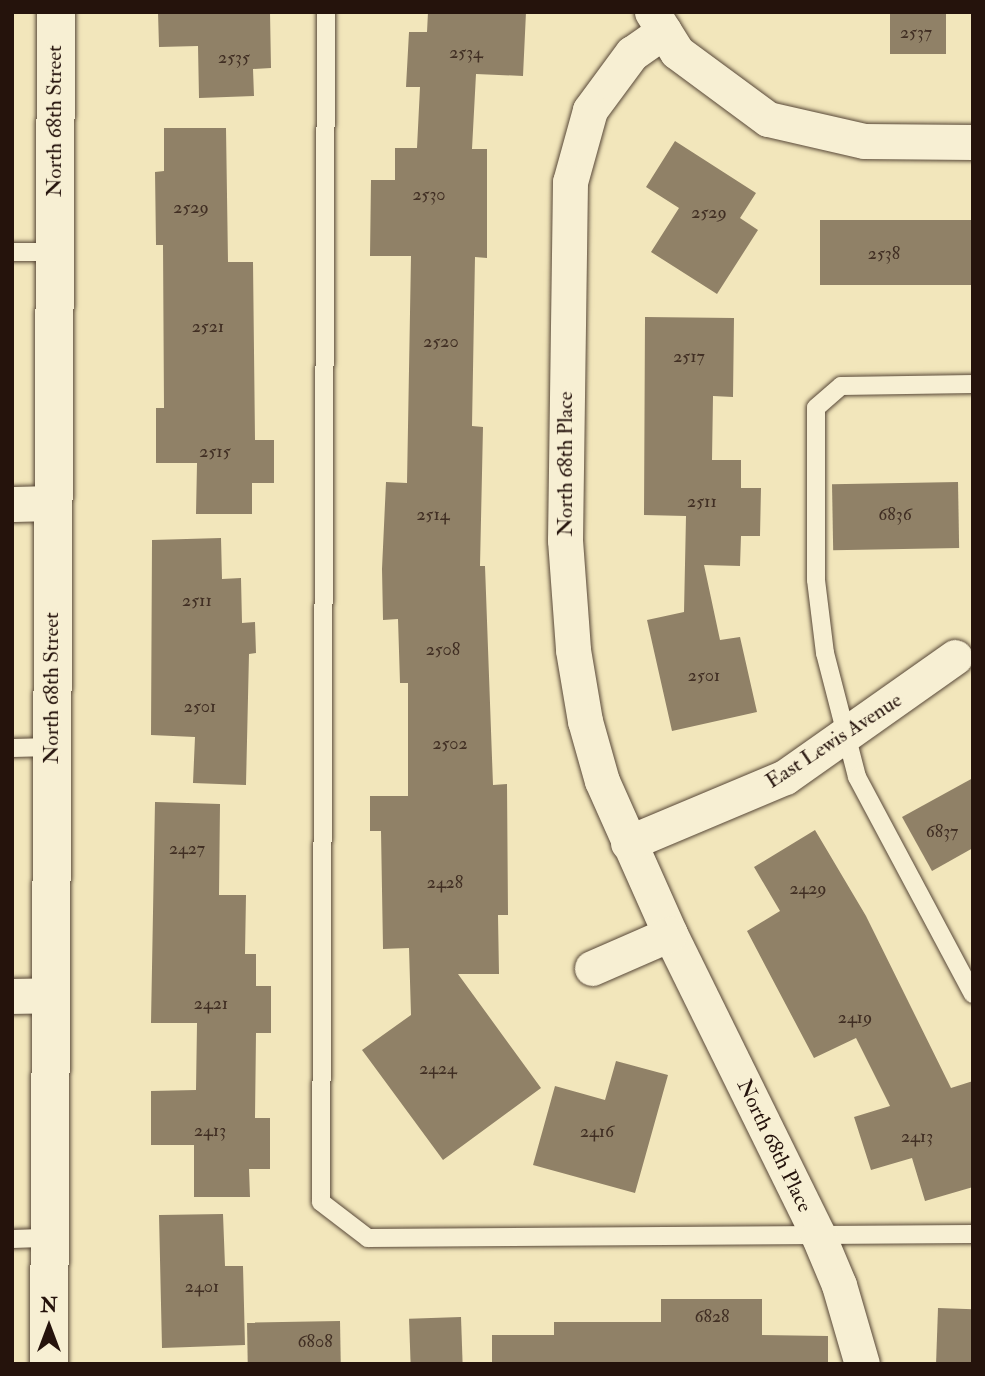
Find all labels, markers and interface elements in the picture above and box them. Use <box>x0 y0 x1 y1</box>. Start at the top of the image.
house number: 2537 <box>900 22 932 44</box>
house number: 2534 <box>449 42 483 64</box>
street label: North 68th Street <box>42 45 68 197</box>
house number: 2535 <box>218 47 250 69</box>
house number: 2530 <box>412 184 446 206</box>
house number: 2529 <box>173 197 209 219</box>
house number: 2529 <box>691 202 727 224</box>
house number: 2538 <box>868 243 900 265</box>
house number: 2521 <box>192 316 224 338</box>
house number: 2520 <box>423 331 459 353</box>
house number: 2517 <box>673 346 705 368</box>
street label: North 68th Place <box>553 392 579 536</box>
house number: 2515 <box>199 441 231 463</box>
house number: 2511 <box>687 491 717 513</box>
house number: 2514 <box>416 504 450 526</box>
house number: 6836 <box>878 504 912 526</box>
house number: 2511 <box>182 590 212 612</box>
street label: North 68th Street <box>39 612 65 764</box>
house number: 2508 <box>426 639 460 661</box>
house number: 2501 <box>688 665 720 687</box>
street label: East Lewis Avenue <box>761 688 907 794</box>
house number: 2501 <box>184 696 216 718</box>
house number: 2502 <box>432 733 468 755</box>
house number: 6837 <box>926 821 958 843</box>
house number: 2427 <box>169 838 205 860</box>
house number: 2428 <box>427 872 463 894</box>
house number: 2429 <box>789 878 827 900</box>
house number: 2421 <box>194 993 228 1015</box>
house number: 2419 <box>838 1007 872 1029</box>
house number: 2424 <box>419 1058 457 1080</box>
street label: North 68th Place <box>731 1075 817 1217</box>
house number: 2413 <box>194 1120 226 1142</box>
house number: 2416 <box>580 1121 614 1143</box>
house number: 2413 <box>901 1126 933 1148</box>
house number: 2401 <box>185 1276 219 1298</box>
north arrow <box>14 1292 84 1362</box>
text: N <box>40 1294 58 1318</box>
house number: 6828 <box>694 1306 730 1328</box>
house number: 6808 <box>297 1331 333 1353</box>

